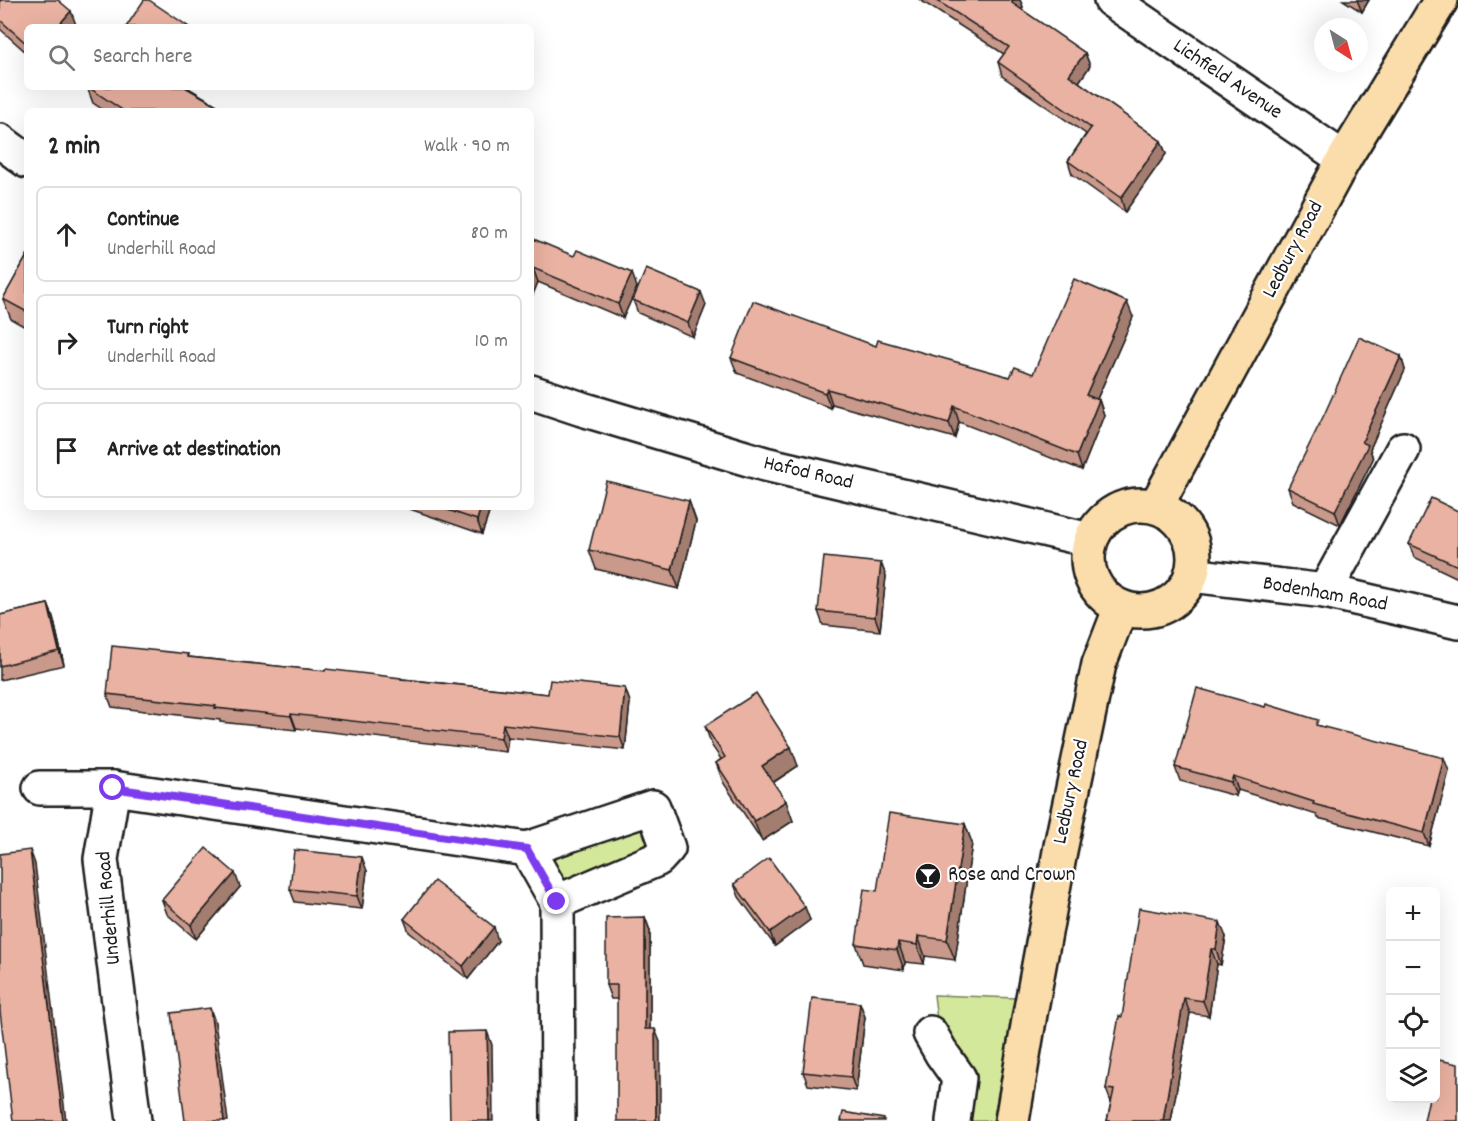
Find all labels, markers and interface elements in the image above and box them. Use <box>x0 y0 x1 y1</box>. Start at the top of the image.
north arrow <box>1314 18 1368 72</box>
search box <box>24 24 534 90</box>
street label: Lichfield Avenue <box>1166 32 1288 128</box>
icon: search <box>45 41 78 74</box>
text: Search here <box>93 42 192 73</box>
text: 2 min <box>48 129 100 166</box>
text: Walk · 90 m <box>424 133 510 161</box>
street label: Ledbury Road <box>1256 196 1332 304</box>
text: Continue <box>107 205 179 236</box>
icon: ahead <box>50 218 83 251</box>
text: 80 m <box>471 220 508 248</box>
text: Underhill Road <box>107 236 216 264</box>
text: Turn right <box>107 313 189 344</box>
icon: right <box>50 326 83 359</box>
text: 10 m <box>474 328 508 356</box>
text: Underhill Road <box>107 344 216 372</box>
icon: arrive <box>50 434 83 467</box>
text: Arrive at destination <box>107 435 281 466</box>
street label: Hafod Road <box>760 449 856 499</box>
street label: Bodenham Road <box>1260 569 1390 621</box>
street label: Ledbury Road <box>1046 737 1098 847</box>
route start <box>99 774 125 800</box>
street label: Underhill Road <box>90 850 130 966</box>
bar icon: Rose and Crown <box>913 861 943 891</box>
place label: Rose and Crown <box>948 861 1075 891</box>
map controls <box>1386 887 1440 1103</box>
button: + <box>1386 887 1440 941</box>
route end <box>543 888 569 914</box>
button: − <box>1386 941 1440 995</box>
button: locate <box>1386 995 1440 1049</box>
button: layers <box>1386 1049 1440 1103</box>

